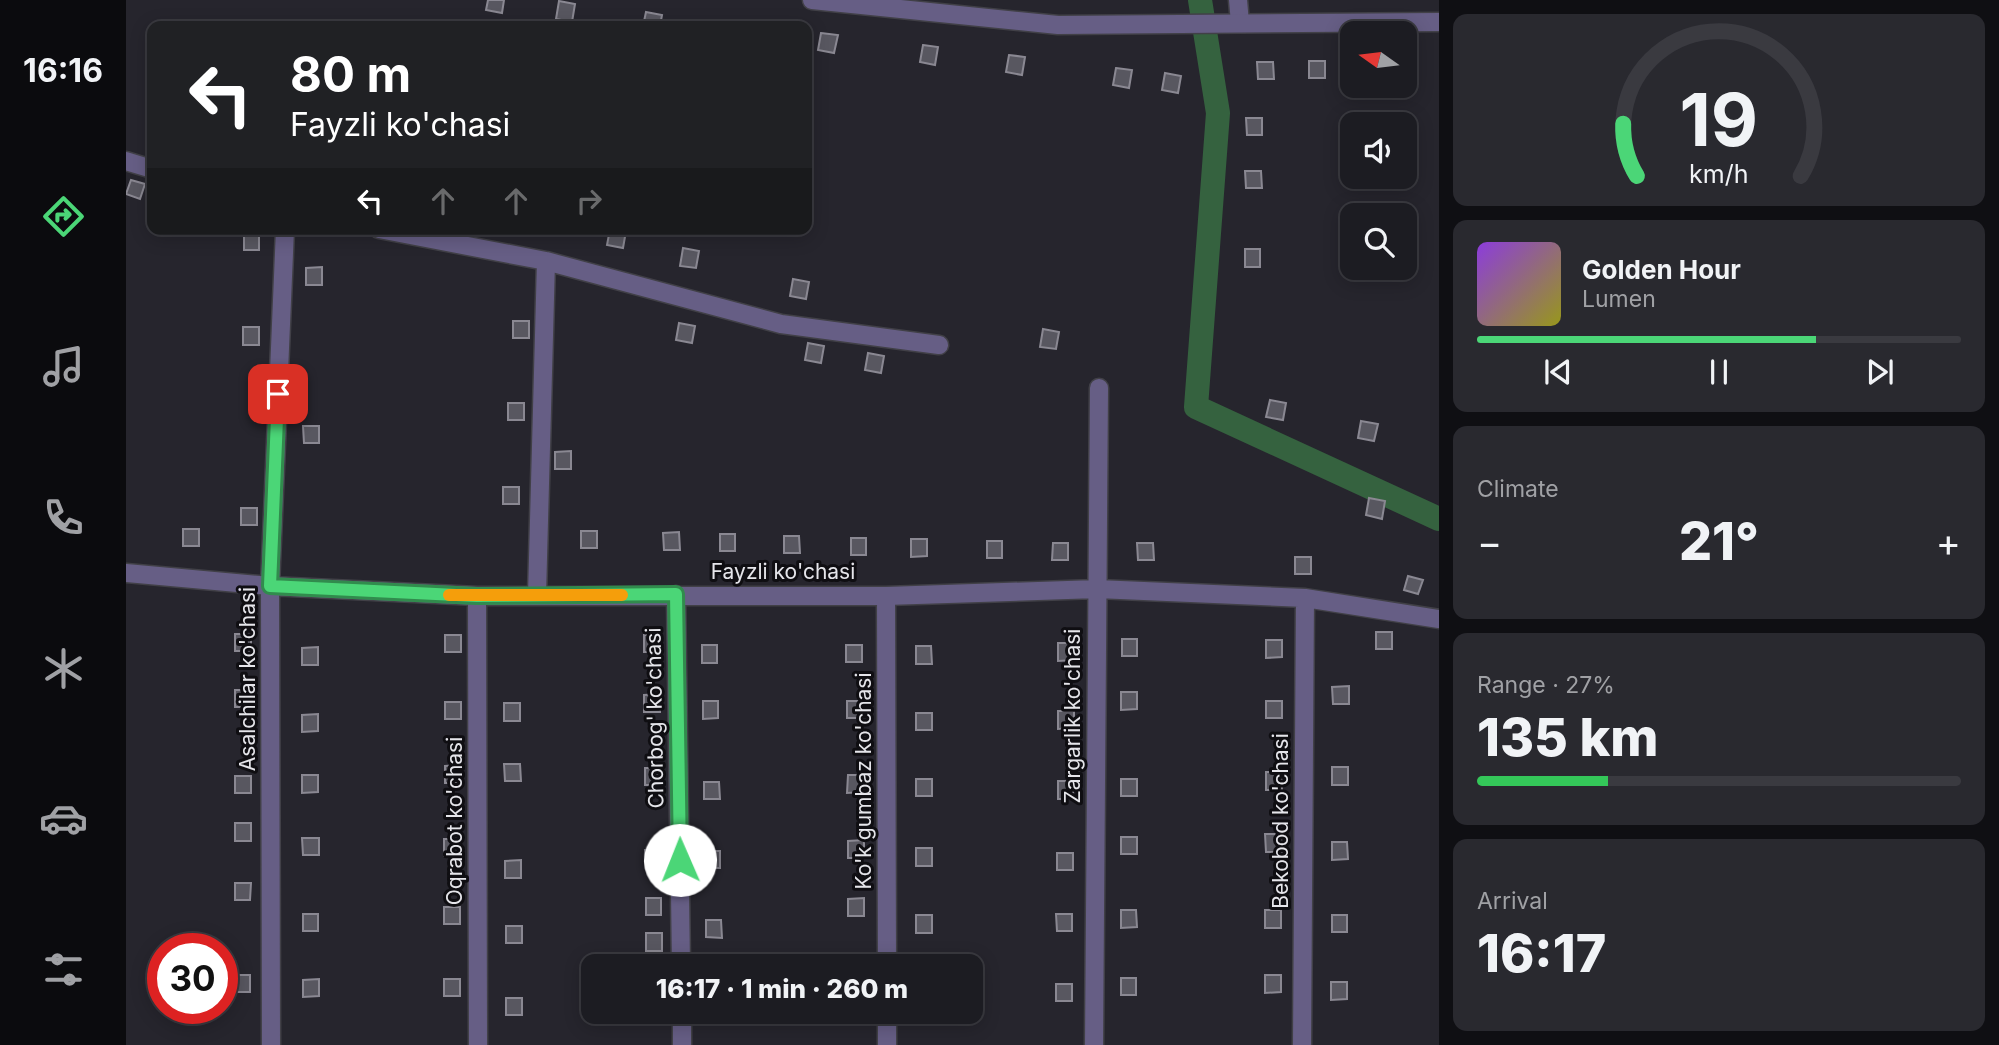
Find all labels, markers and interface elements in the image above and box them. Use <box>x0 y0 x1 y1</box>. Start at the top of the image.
north arrow <box>1340 21 1418 98</box>
map controls <box>1340 21 1417 280</box>
text: 80 m <box>290 45 411 104</box>
icon: left <box>175 49 266 140</box>
text: 16:16 <box>23 51 103 90</box>
text: 19 <box>1680 75 1758 164</box>
text: Fayzli ko'chasi <box>290 105 510 144</box>
button: sound <box>1340 112 1417 189</box>
text: km/h <box>1689 159 1749 189</box>
icon: left <box>351 182 389 220</box>
icon: ahead <box>424 182 462 220</box>
icon: ahead <box>497 182 535 220</box>
icon: right <box>570 182 608 220</box>
icon: directions <box>39 192 88 241</box>
button: search <box>1340 203 1417 280</box>
text: Golden Hour <box>1582 254 1741 285</box>
text: Lumen <box>1582 285 1656 313</box>
icon: music <box>39 342 88 391</box>
icon: previous <box>1539 353 1577 391</box>
icon: pause <box>1700 353 1738 391</box>
icon: next <box>1861 353 1899 391</box>
pin <box>248 364 308 424</box>
icon: arrive <box>259 375 297 413</box>
text: Climate <box>1477 475 1559 503</box>
icon: phone <box>39 493 88 542</box>
text: 21° <box>1679 510 1759 573</box>
text: − <box>1477 519 1502 565</box>
text: + <box>1936 519 1961 565</box>
street label: Fayzli ko'chasi <box>711 559 855 584</box>
street label: Asalchilar ko'chasi <box>235 587 260 771</box>
street label: Chorbog' ko'chasi <box>640 627 669 809</box>
street label: Zargarlik ko'chasi <box>1060 629 1085 803</box>
icon: climate <box>39 644 88 693</box>
text: Range · 27% <box>1477 671 1615 699</box>
street label: Ko'k gumbaz ko'chasi <box>851 672 876 890</box>
text: 135 km <box>1477 706 1658 769</box>
street label: Bekobod ko'chasi <box>1268 733 1293 909</box>
street label: Oqrabot ko'chasi <box>442 737 467 905</box>
icon: car <box>39 794 88 843</box>
position arrow <box>643 823 717 897</box>
text: Arrival <box>1477 887 1548 915</box>
text: 16:17 <box>1477 922 1606 985</box>
speed limit sign: 30 <box>147 933 238 1024</box>
icon: filters <box>39 945 88 994</box>
text: 16:17 · 1 min · 260 m <box>656 973 908 1004</box>

